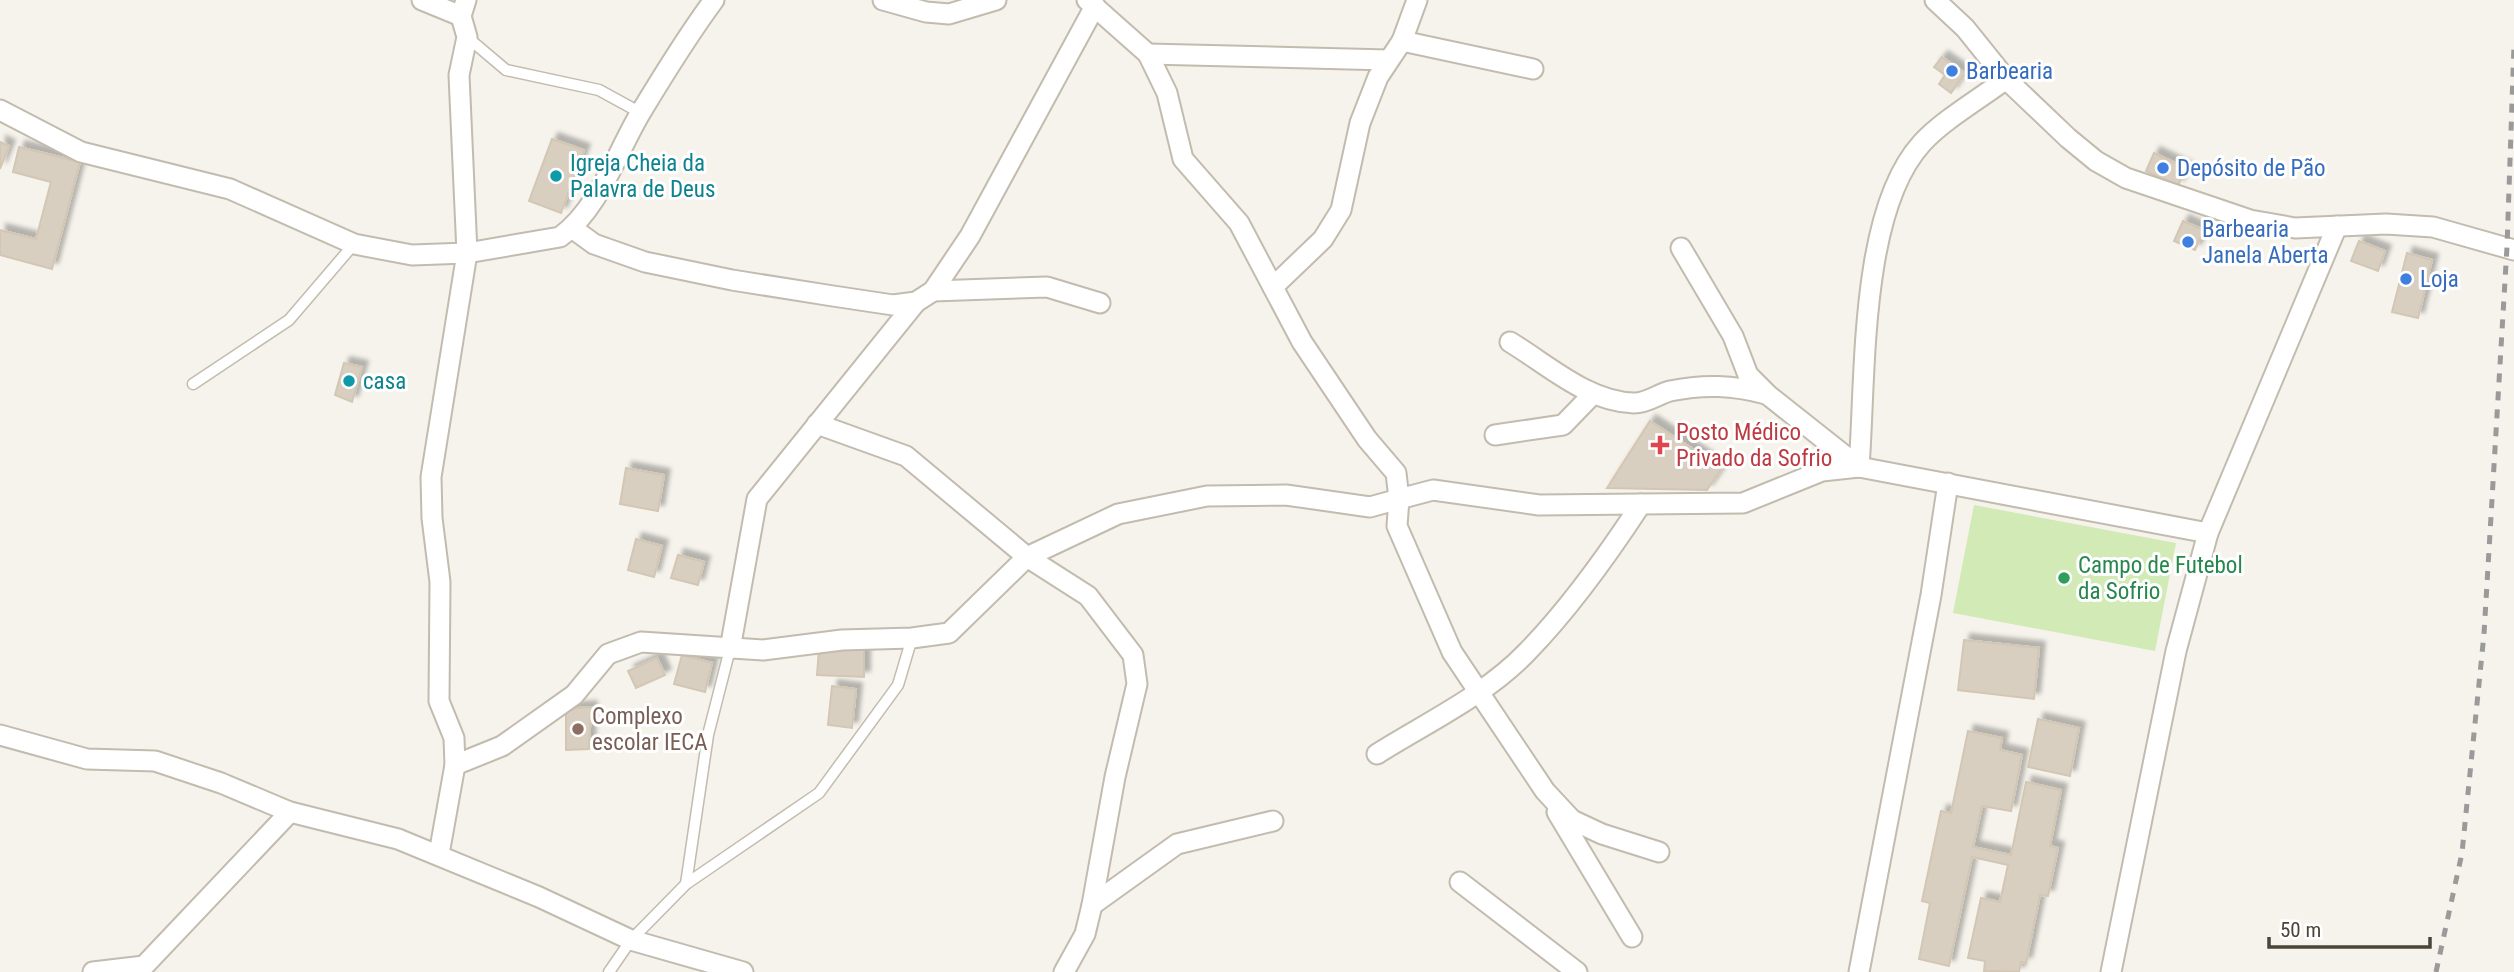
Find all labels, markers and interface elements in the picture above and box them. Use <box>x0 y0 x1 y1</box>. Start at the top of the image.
place label: Barbearia <box>1966 58 2053 85</box>
marker: Barbearia <box>1944 63 1960 79</box>
place label: Igreja Cheia da Palavra de Deus <box>570 150 715 203</box>
place label: Depósito de Pão <box>2177 155 2326 182</box>
marker: Depósito de Pão <box>2155 160 2171 176</box>
marker: Igreja Cheia da Palavra de Deus <box>548 168 564 184</box>
place label: Barbearia Janela Aberta <box>2202 216 2328 269</box>
marker: Barbearia Janela Aberta <box>2180 234 2196 250</box>
place label: Loja <box>2420 266 2459 293</box>
marker: Loja <box>2398 271 2414 287</box>
place label: casa <box>363 368 406 395</box>
marker: casa <box>341 373 357 389</box>
place label: Posto Médico Privado da Sofrio <box>1676 419 1832 472</box>
marker: Posto Médico Privado da Sofrio <box>1650 435 1670 455</box>
place label: Campo de Futebol da Sofrio <box>2078 552 2243 605</box>
marker: Campo de Futebol da Sofrio <box>2056 570 2072 586</box>
place label: Complexo escolar IECA <box>592 703 708 756</box>
marker: Complexo escolar IECA <box>570 721 586 737</box>
scale bar <box>2269 906 2430 950</box>
text: 50 m <box>2280 918 2321 942</box>

